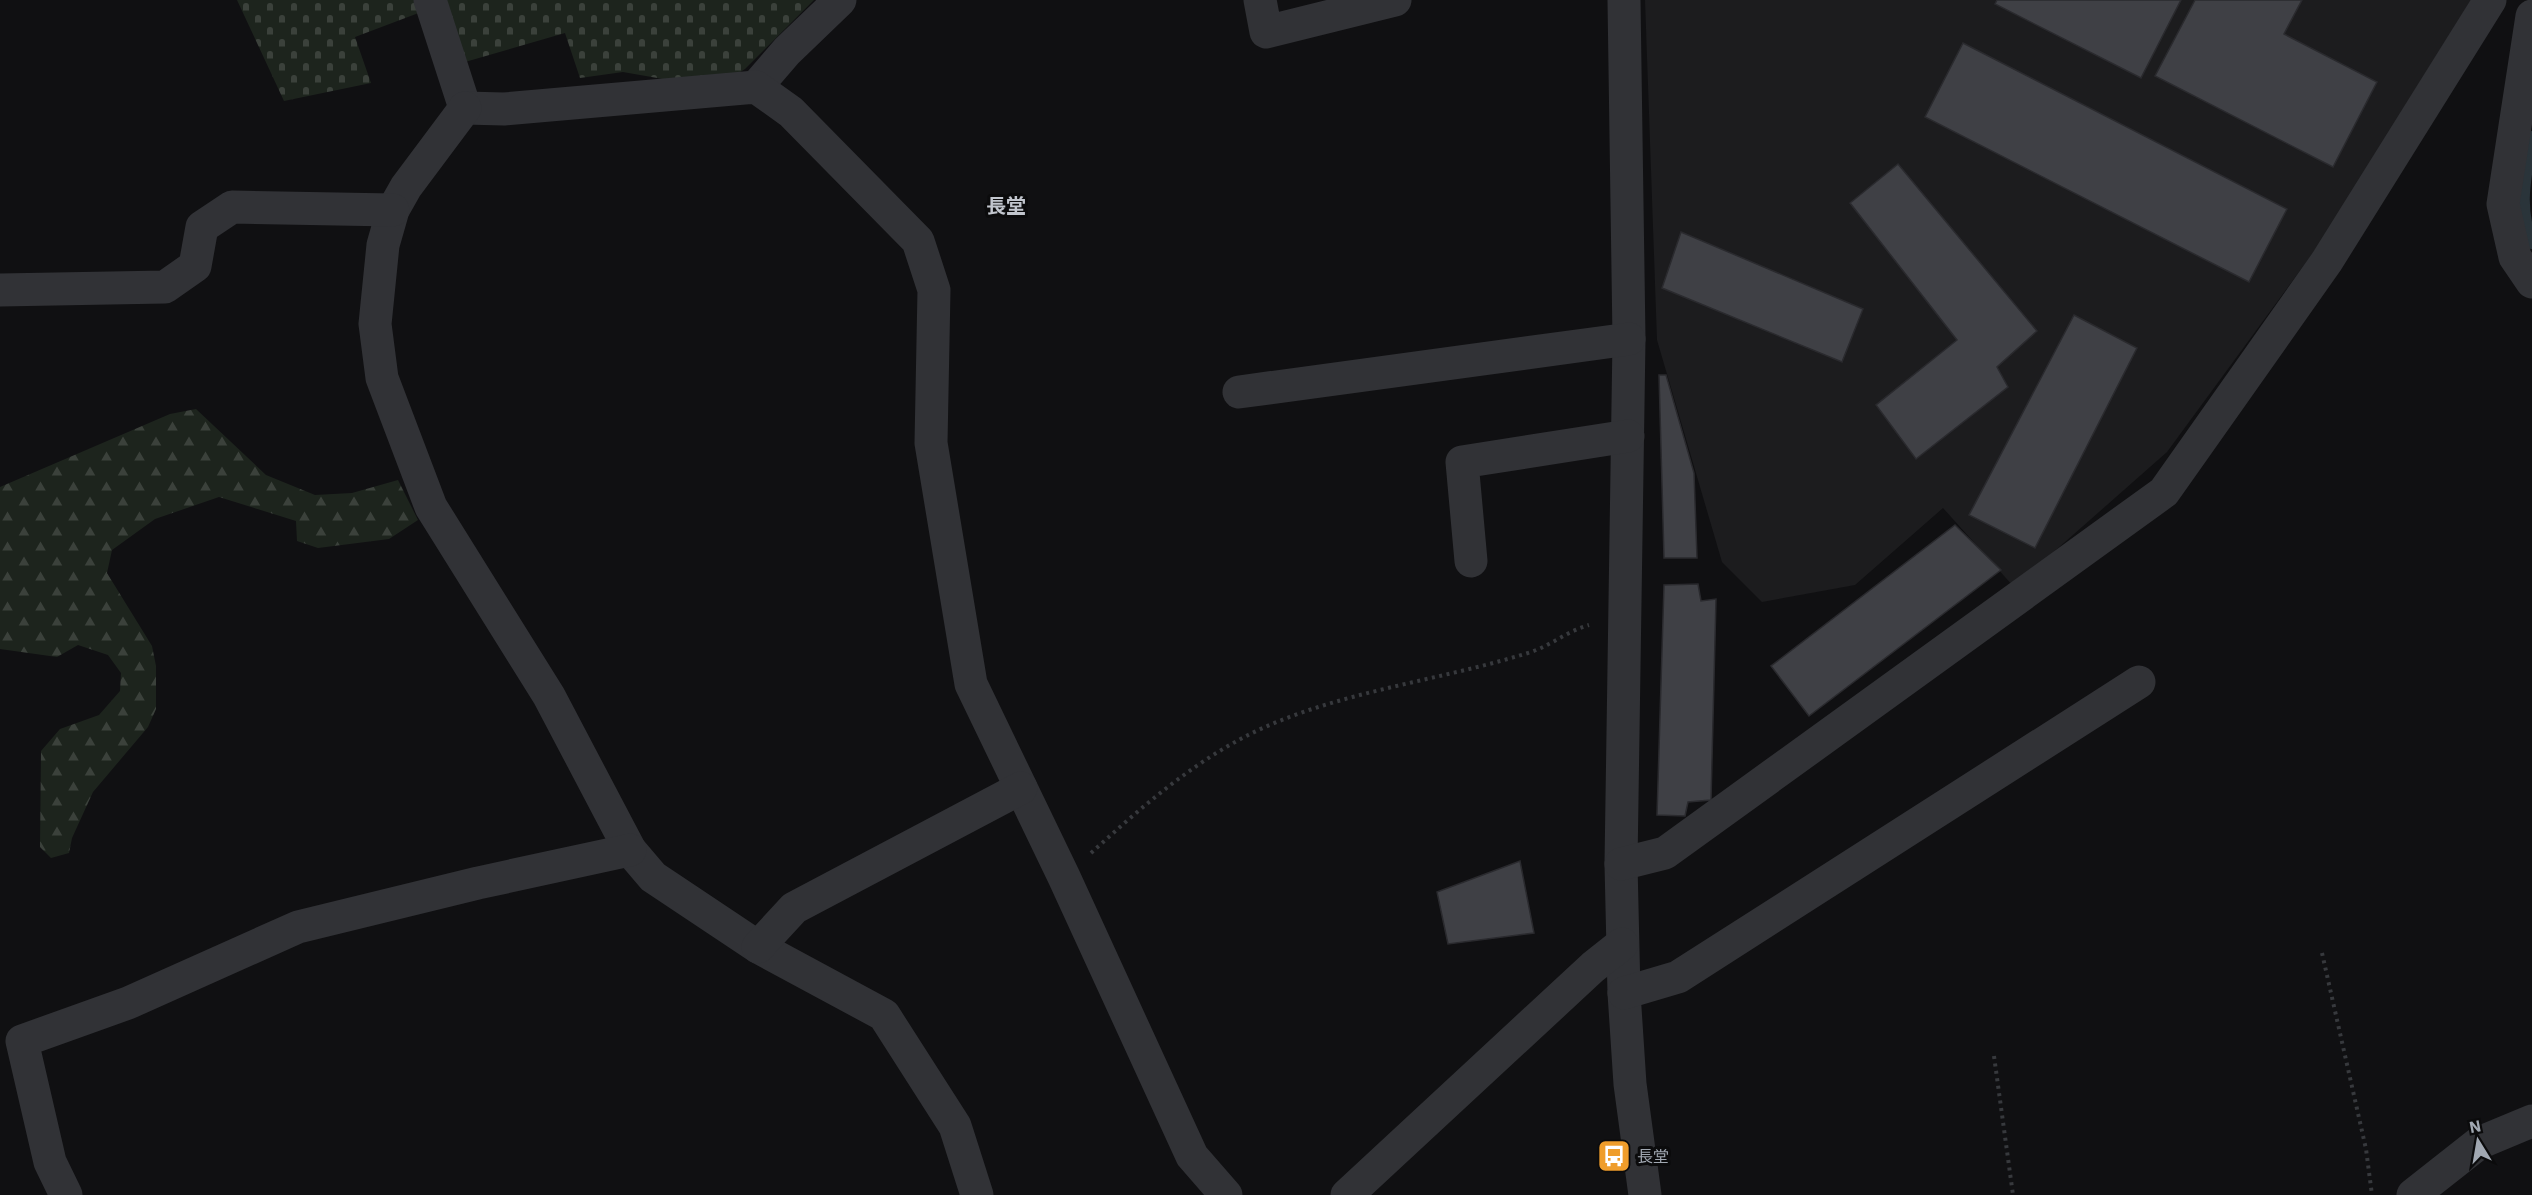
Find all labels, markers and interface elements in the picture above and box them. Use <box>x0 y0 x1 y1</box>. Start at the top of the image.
district label: 長堂 <box>986 192 1026 219</box>
north arrow <box>2448 1111 2508 1171</box>
text: N <box>2468 1115 2483 1137</box>
bus stop icon: 長堂 <box>1596 1138 1632 1174</box>
place label: 長堂 <box>1637 1146 1669 1166</box>

